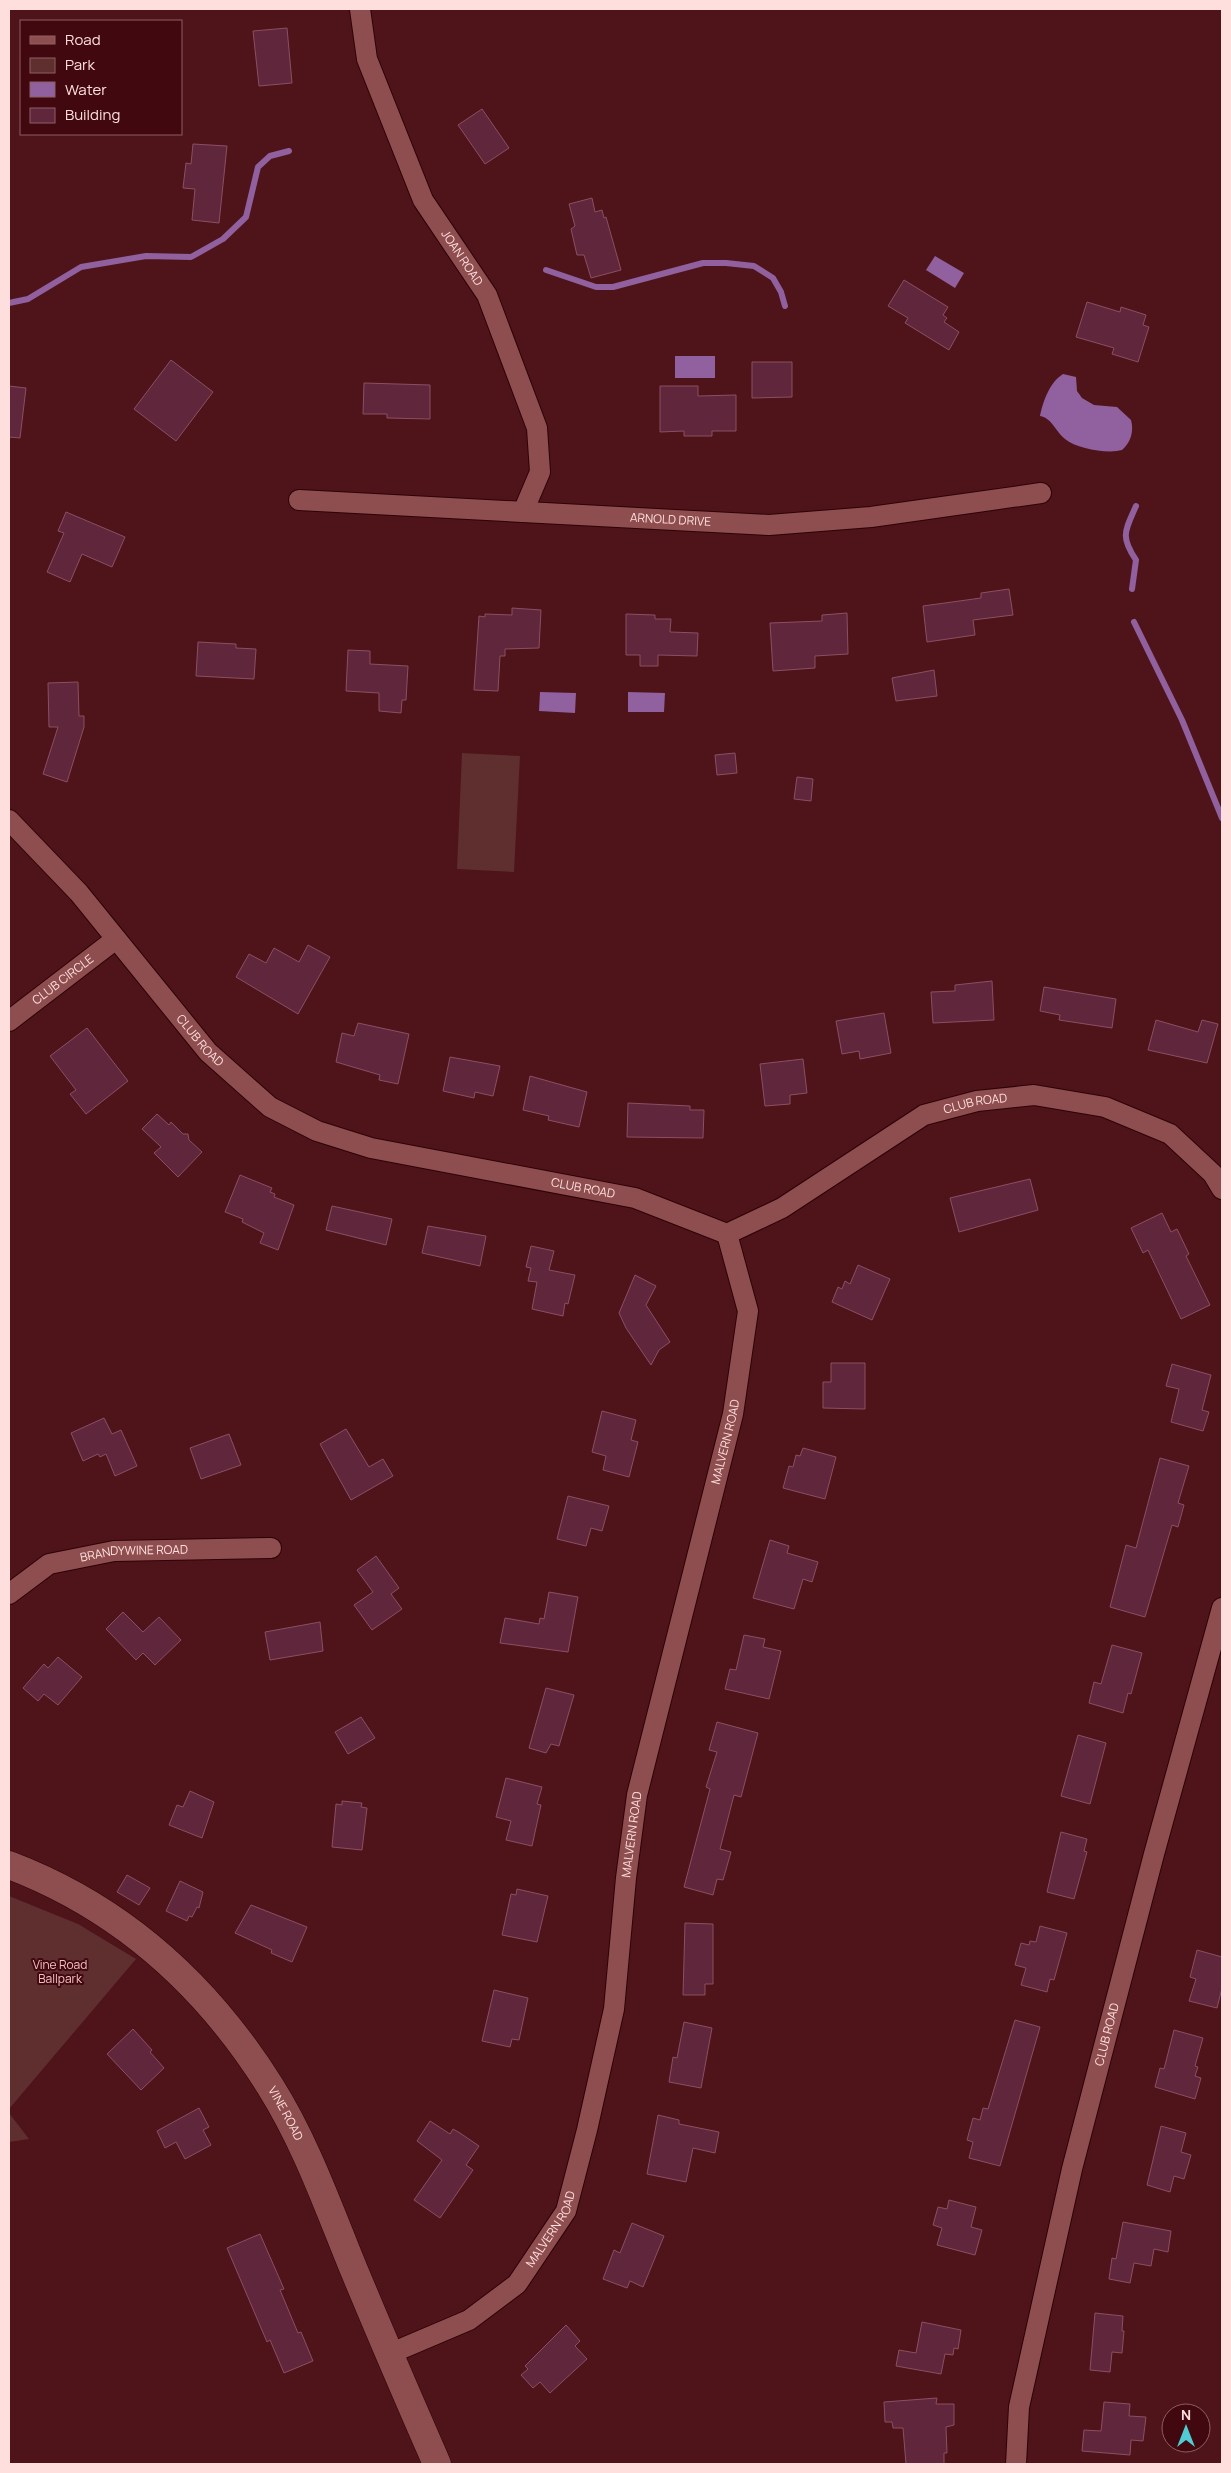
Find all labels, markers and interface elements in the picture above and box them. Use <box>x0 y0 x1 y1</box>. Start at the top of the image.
legend <box>20 20 182 135</box>
text: Road <box>65 29 101 50</box>
text: Park <box>65 54 95 75</box>
text: Water <box>65 79 107 100</box>
text: Building <box>65 104 120 125</box>
street label: JOAN ROAD <box>437 226 487 289</box>
street label: ARNOLD DRIVE <box>629 509 712 530</box>
street label: CLUB CIRCLE <box>28 950 97 1008</box>
street label: CLUB ROAD <box>173 1010 228 1070</box>
street label: CLUB ROAD <box>941 1089 1008 1118</box>
street label: CLUB ROAD <box>550 1173 617 1202</box>
street label: MALVERN ROAD <box>707 1398 743 1486</box>
street label: BRANDYWINE ROAD <box>78 1541 188 1566</box>
street label: MALVERN ROAD <box>617 1790 645 1879</box>
park label: Vine Road Ballpark <box>33 1956 87 1987</box>
street label: CLUB ROAD <box>1090 2001 1123 2068</box>
street label: VINE ROAD <box>264 2083 308 2143</box>
street label: MALVERN ROAD <box>522 2189 579 2270</box>
north arrow <box>1161 2403 1211 2453</box>
text: N <box>1181 2405 1191 2424</box>

